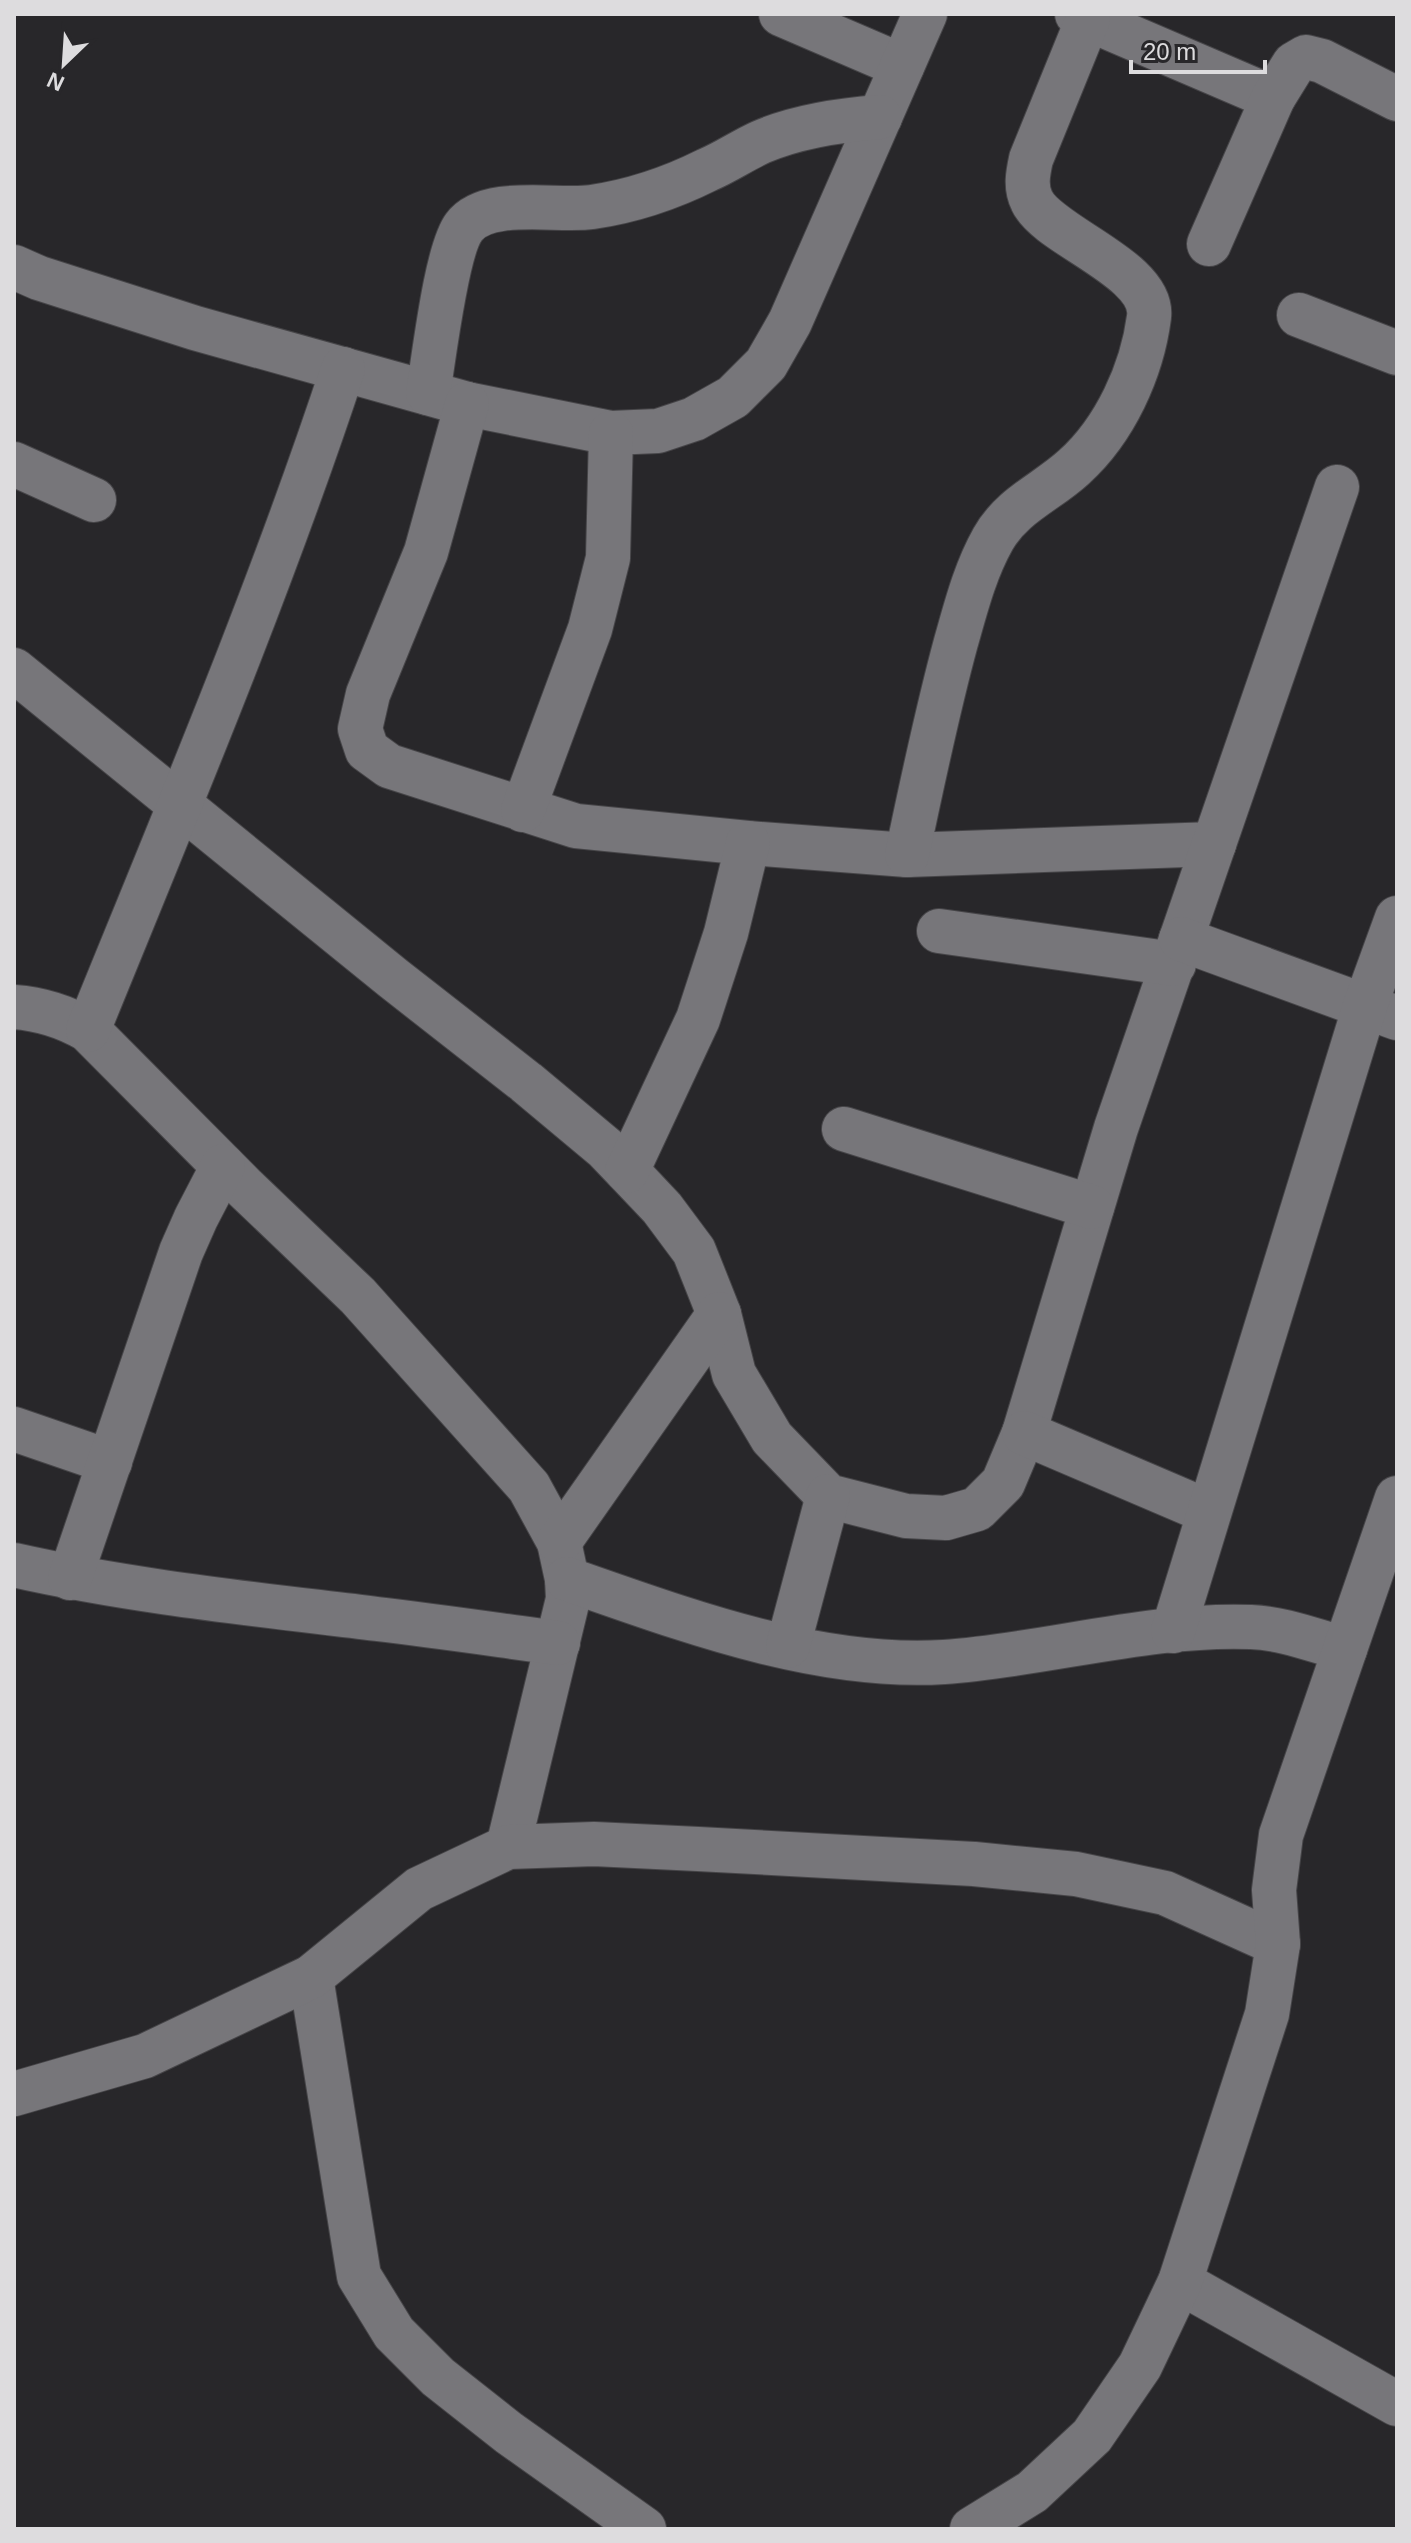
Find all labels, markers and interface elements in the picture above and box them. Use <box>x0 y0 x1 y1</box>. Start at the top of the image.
north arrow <box>24 24 104 104</box>
scale bar <box>1131 24 1265 74</box>
text: 20 m <box>1143 38 1196 65</box>
text: N <box>43 67 68 96</box>

